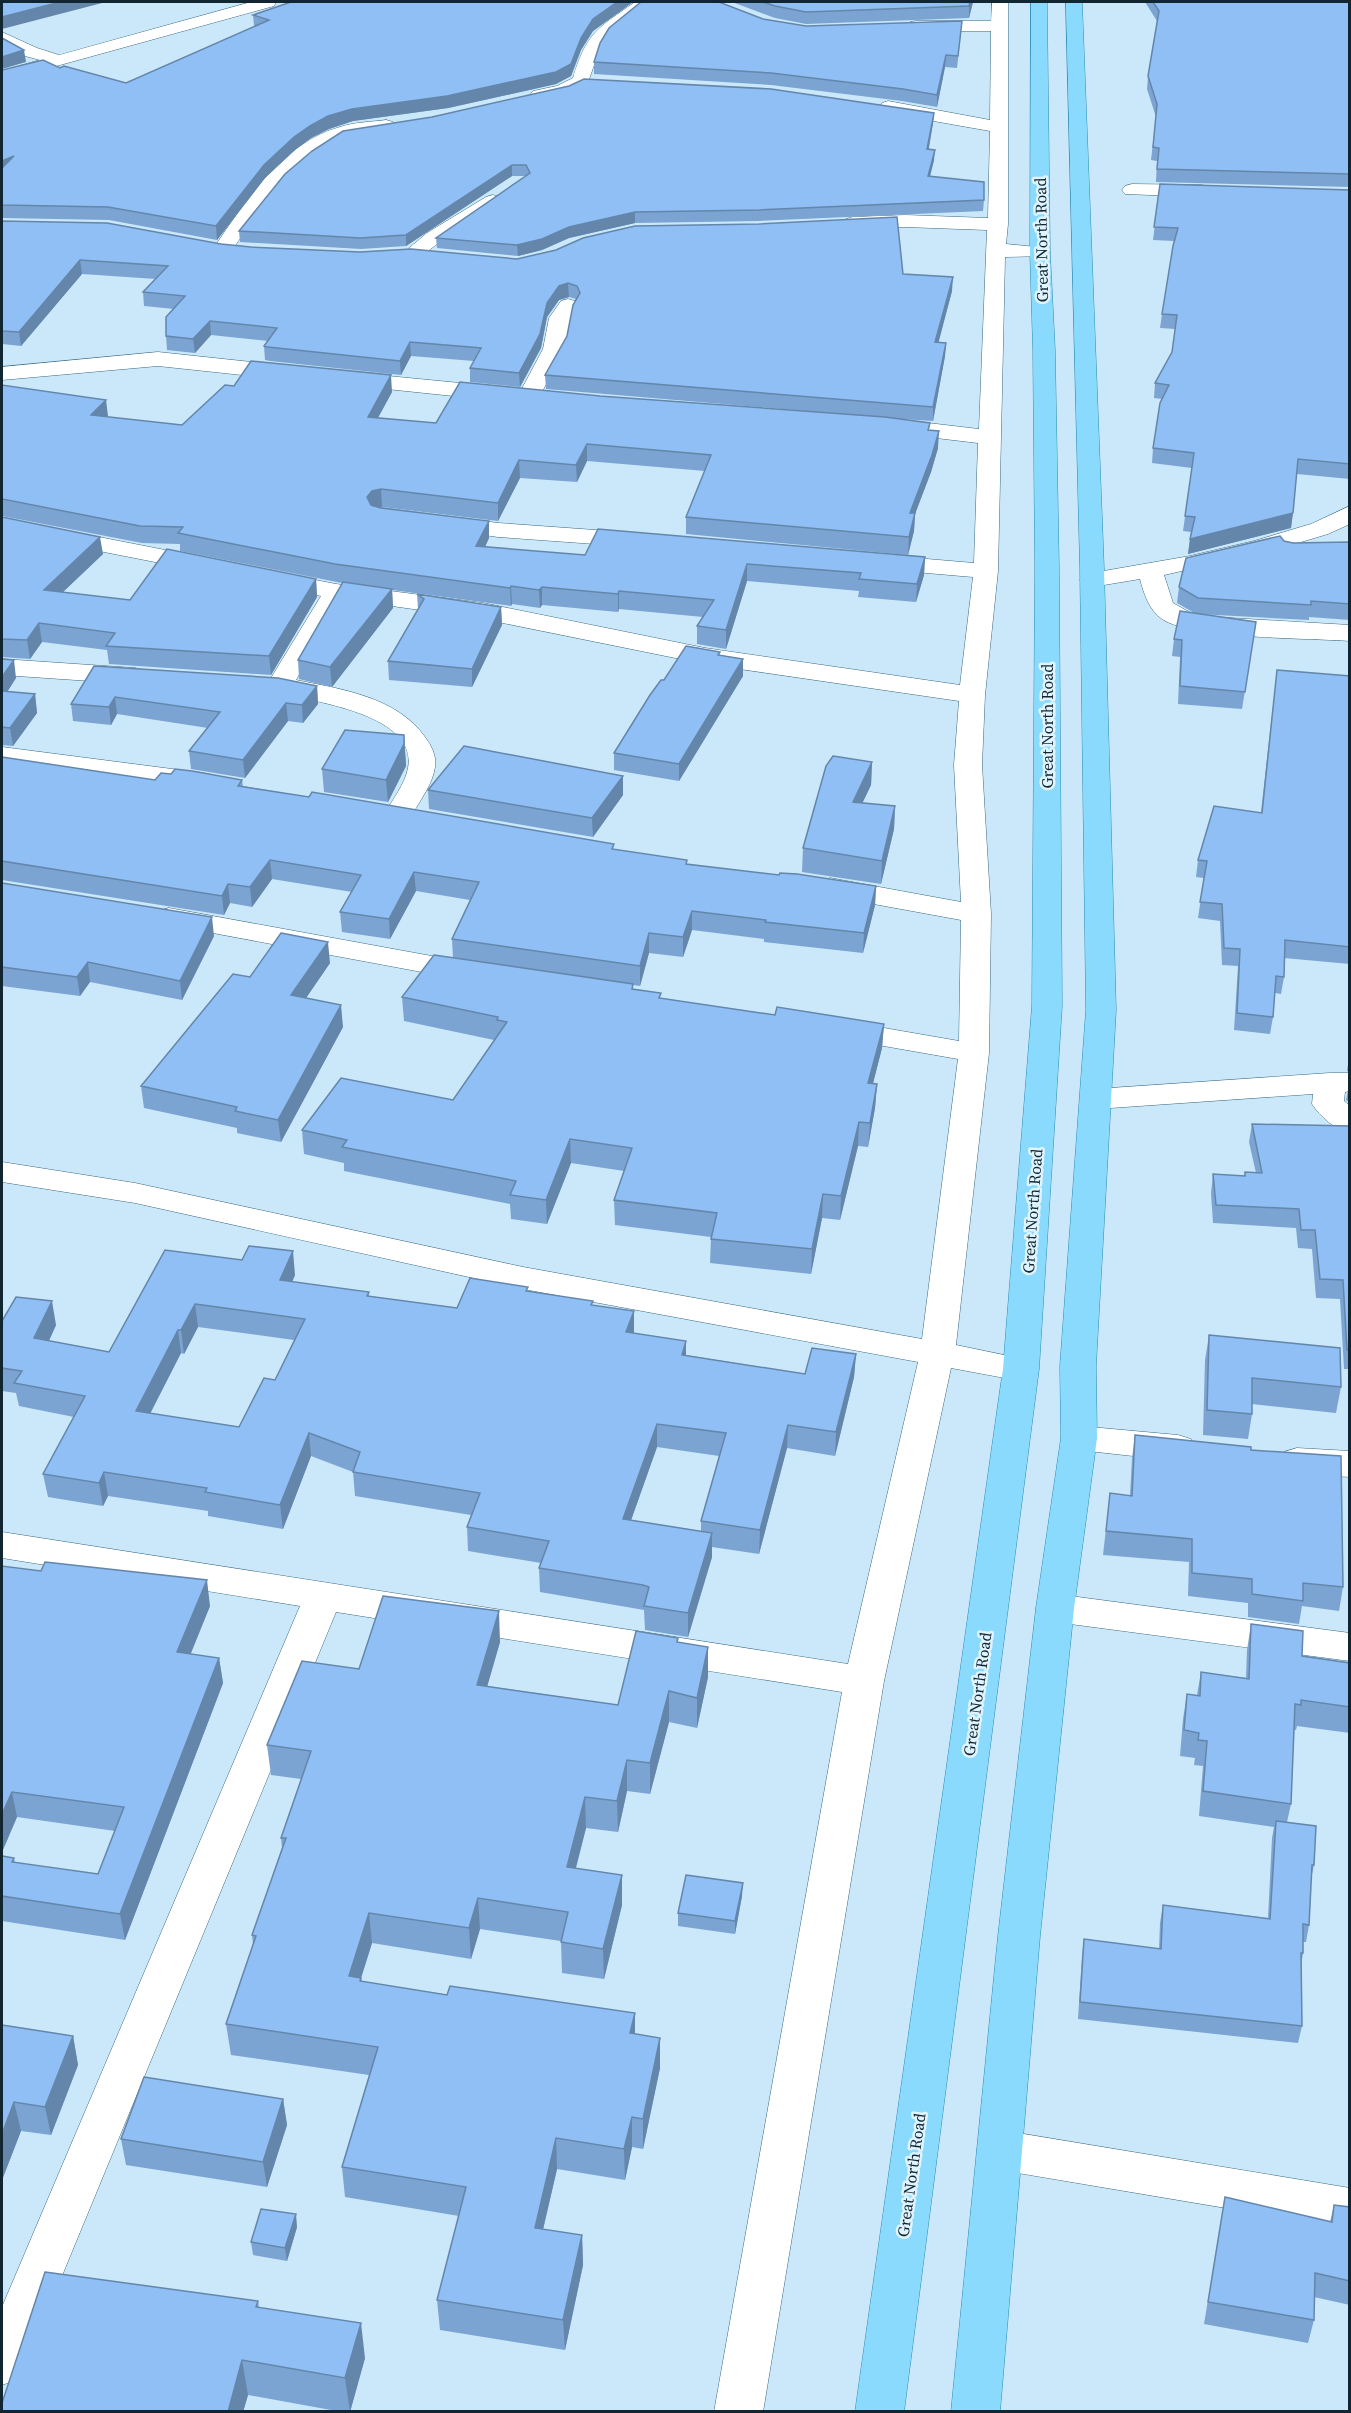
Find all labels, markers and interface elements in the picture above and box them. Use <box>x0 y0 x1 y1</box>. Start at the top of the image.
street label: Great North Road <box>1029 177 1053 303</box>
street label: Great North Road <box>1036 664 1058 788</box>
street label: Great North Road <box>1017 1148 1047 1274</box>
street label: Great North Road <box>957 1631 997 1757</box>
street label: Great North Road <box>891 2112 931 2238</box>

